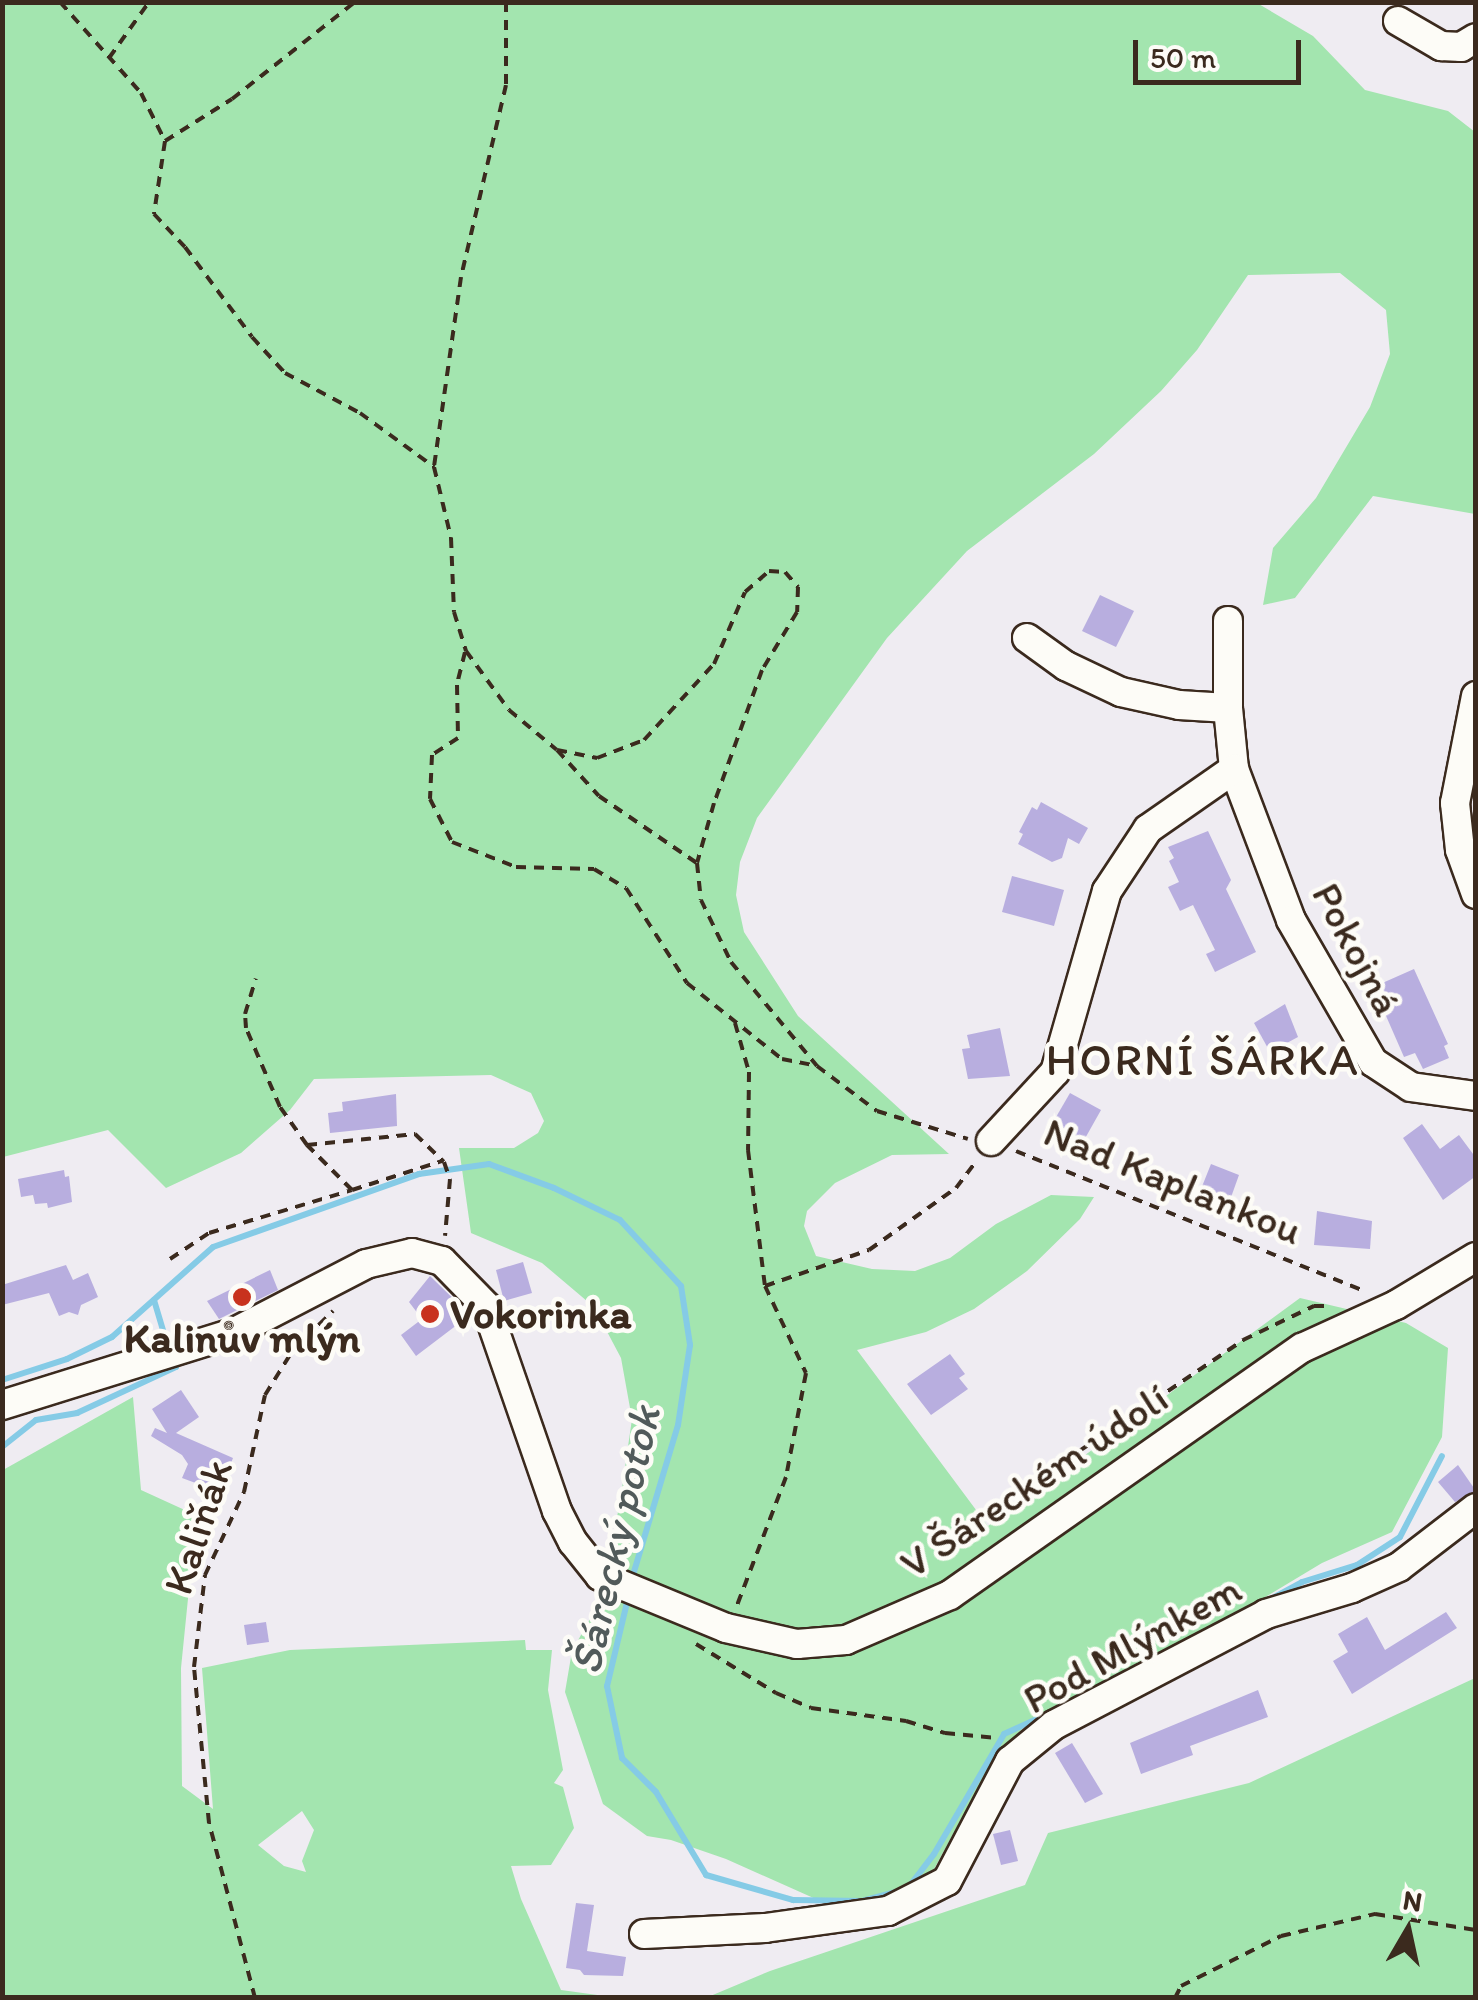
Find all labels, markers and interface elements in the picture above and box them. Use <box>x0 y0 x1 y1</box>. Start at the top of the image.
scale bar <box>1138 20 1306 82</box>
text: 50 m <box>1150 39 1216 76</box>
street label: Pokojná <box>1301 874 1413 1024</box>
district label: HORNÍ ŠÁRKA <box>1046 1033 1360 1087</box>
street label: Nad Kaplankou <box>1035 1106 1311 1256</box>
marker: Kalinův mlýn <box>231 1286 253 1308</box>
place label: Vokorinka <box>450 1289 631 1339</box>
marker: Vokorinka <box>419 1303 441 1325</box>
place label: Kalinův mlýn <box>124 1313 360 1363</box>
street label: V Šáreckém údolí <box>890 1373 1178 1589</box>
water label: Šárecký potok <box>558 1401 672 1679</box>
street label: Kaliňák <box>153 1453 243 1601</box>
street label: Pod Mlýnkem <box>1014 1564 1250 1724</box>
north arrow <box>1358 1880 1458 1980</box>
text: N <box>1401 1882 1425 1919</box>

